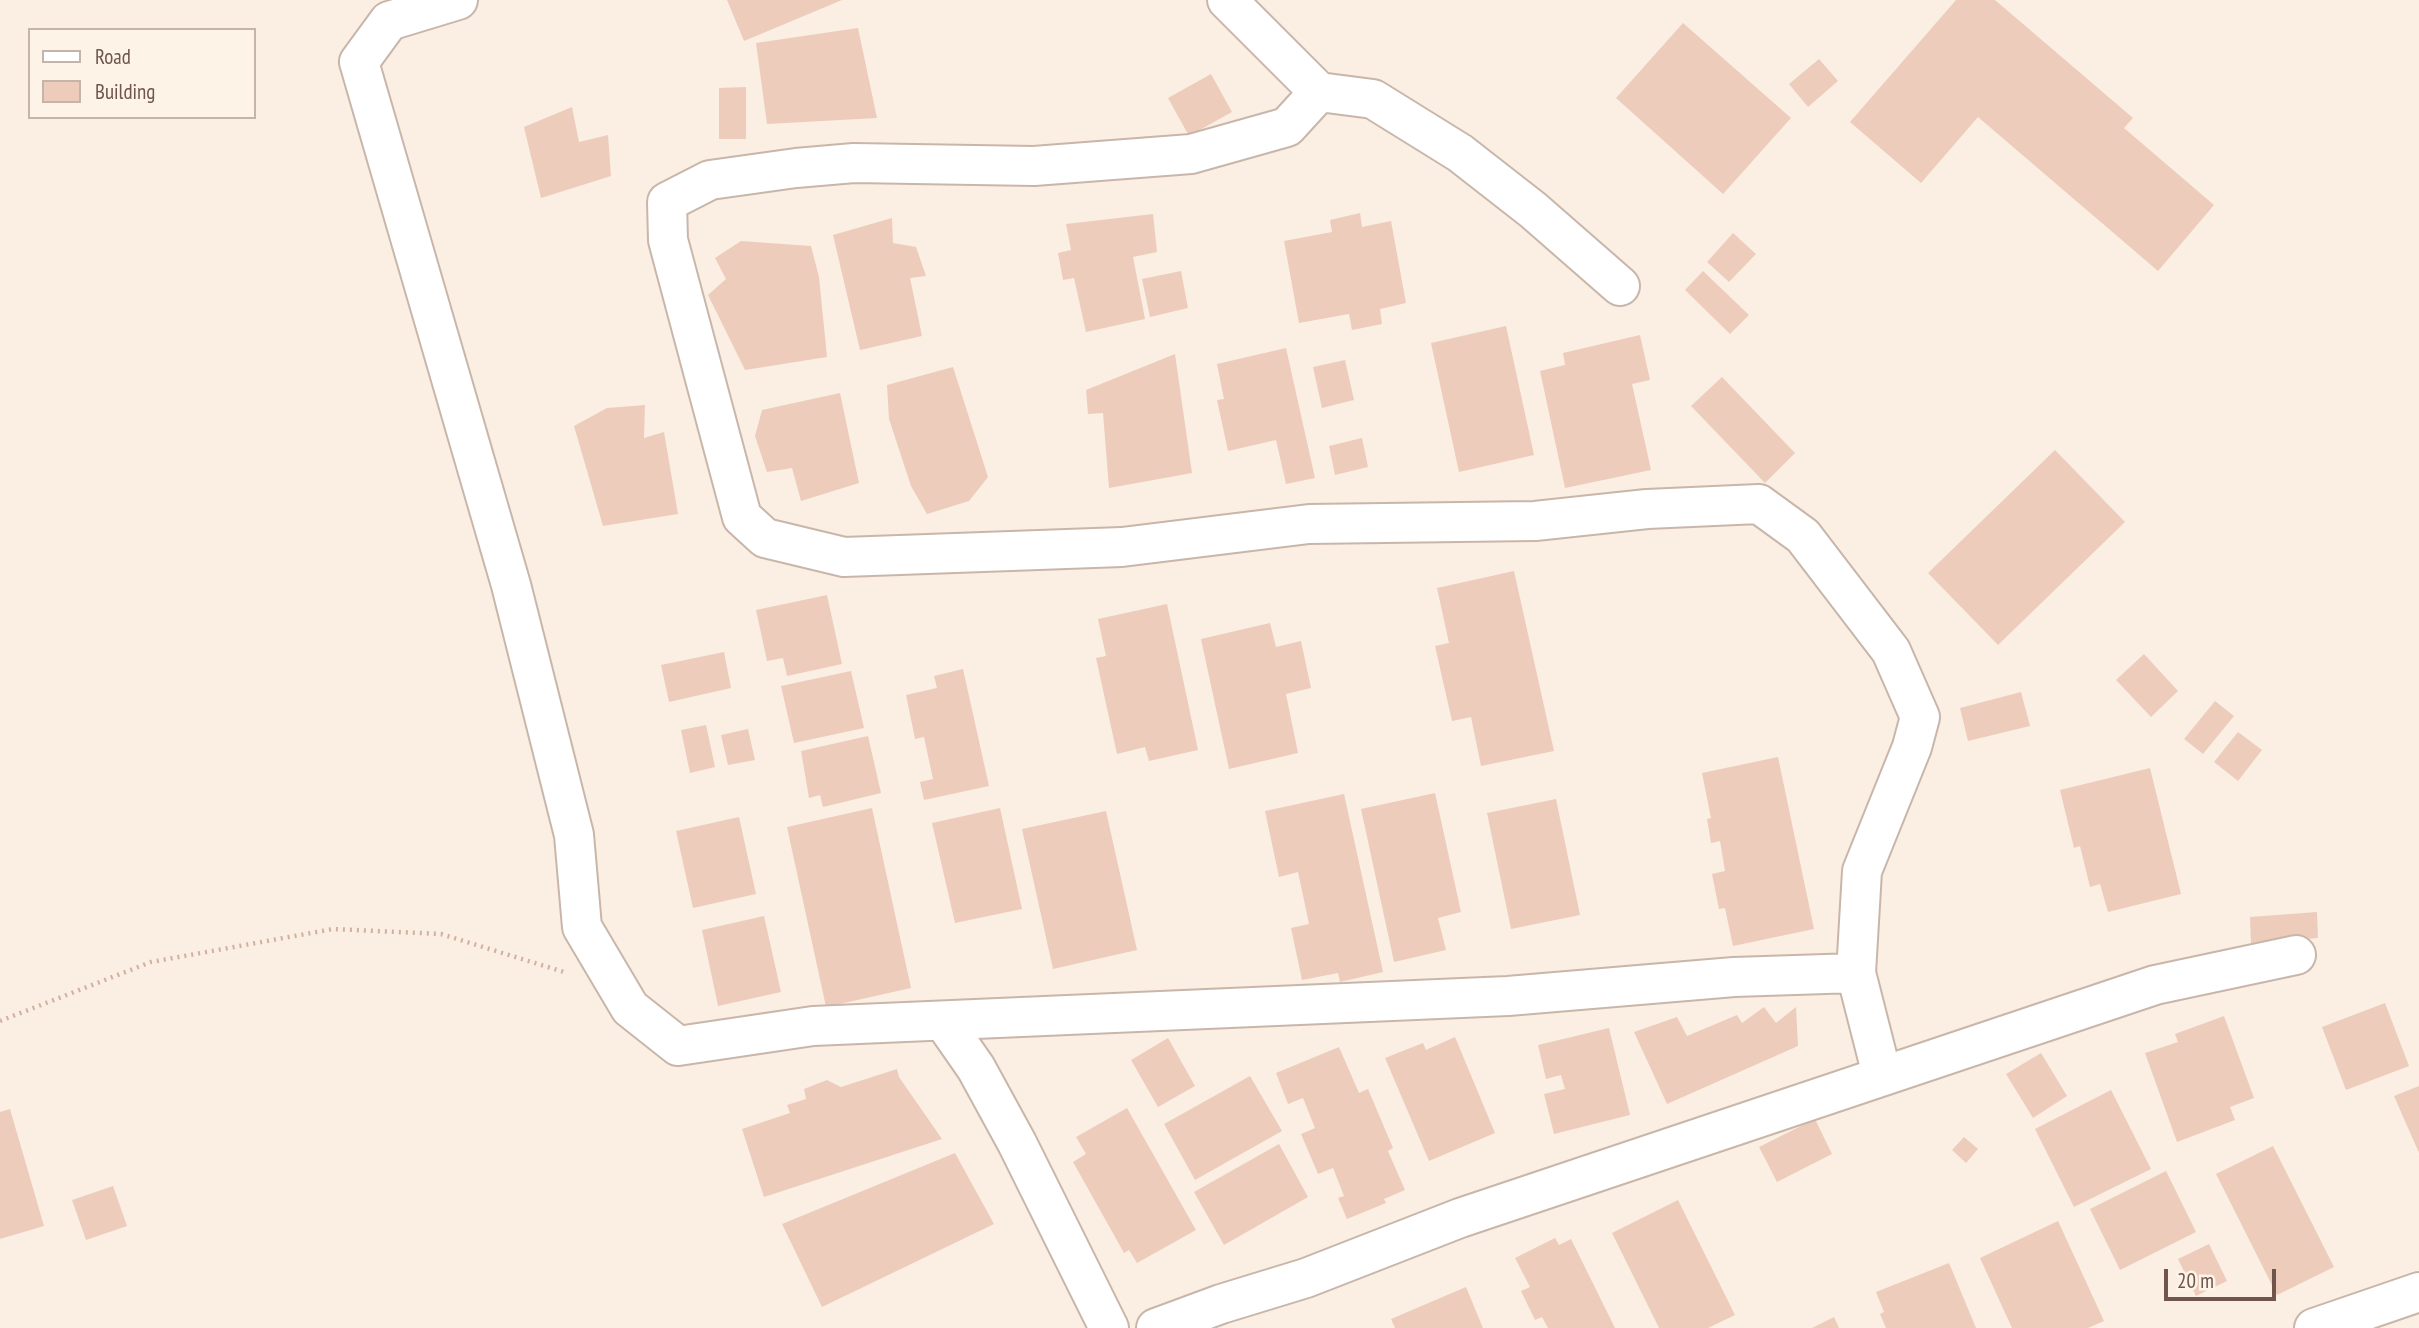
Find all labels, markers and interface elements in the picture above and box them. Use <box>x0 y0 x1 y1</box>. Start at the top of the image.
legend <box>28 28 256 119</box>
text: Road <box>95 43 131 70</box>
text: Building <box>95 78 155 105</box>
scale bar <box>2167 1254 2279 1298</box>
text: 20 m <box>2177 1267 2214 1294</box>

